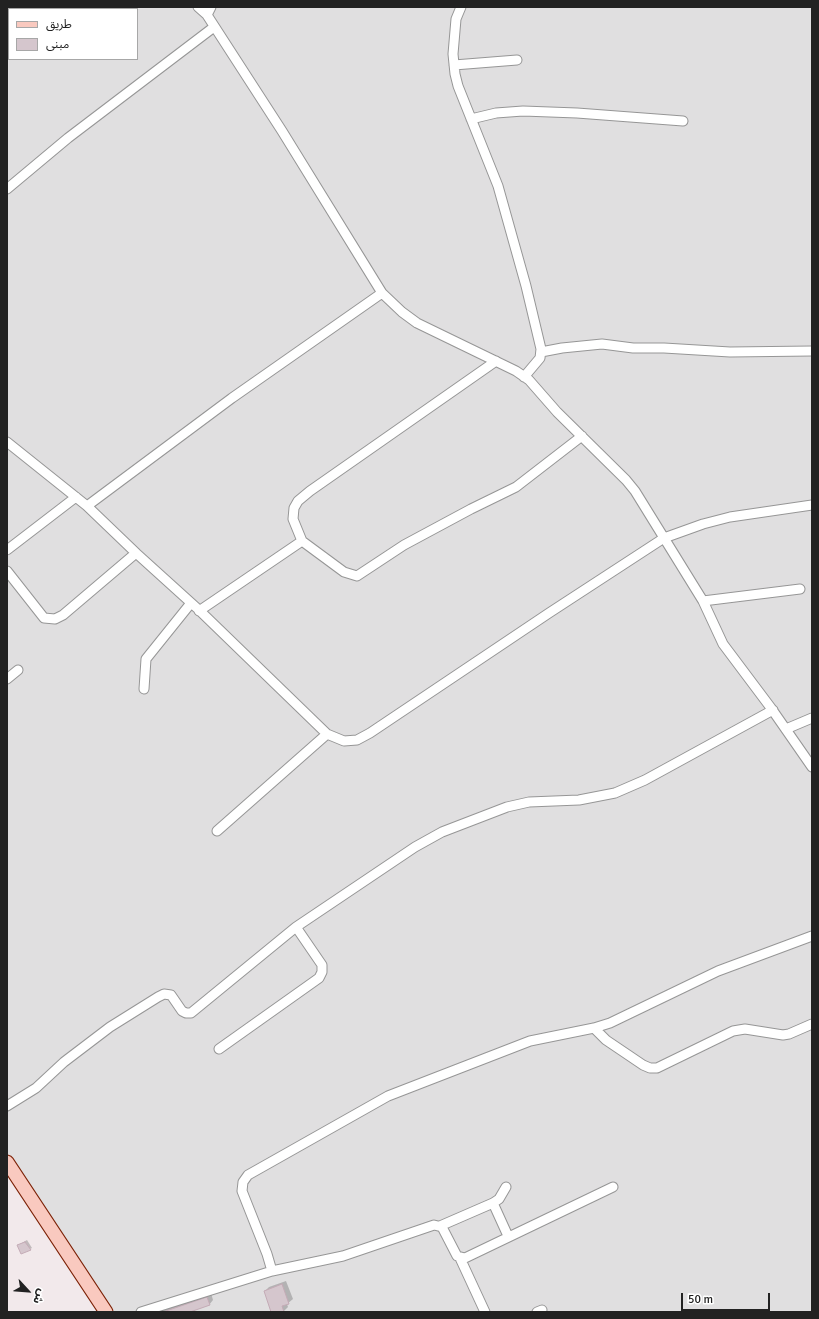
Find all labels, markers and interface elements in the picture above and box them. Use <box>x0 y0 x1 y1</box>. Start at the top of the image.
legend <box>8 8 138 60</box>
text: طريق <box>46 17 72 32</box>
text: مبنى <box>46 37 69 52</box>
north arrow <box>8 1271 48 1311</box>
scale bar <box>683 1285 772 1311</box>
text: ش <box>30 1287 48 1306</box>
text: 50 m <box>688 1292 713 1307</box>

